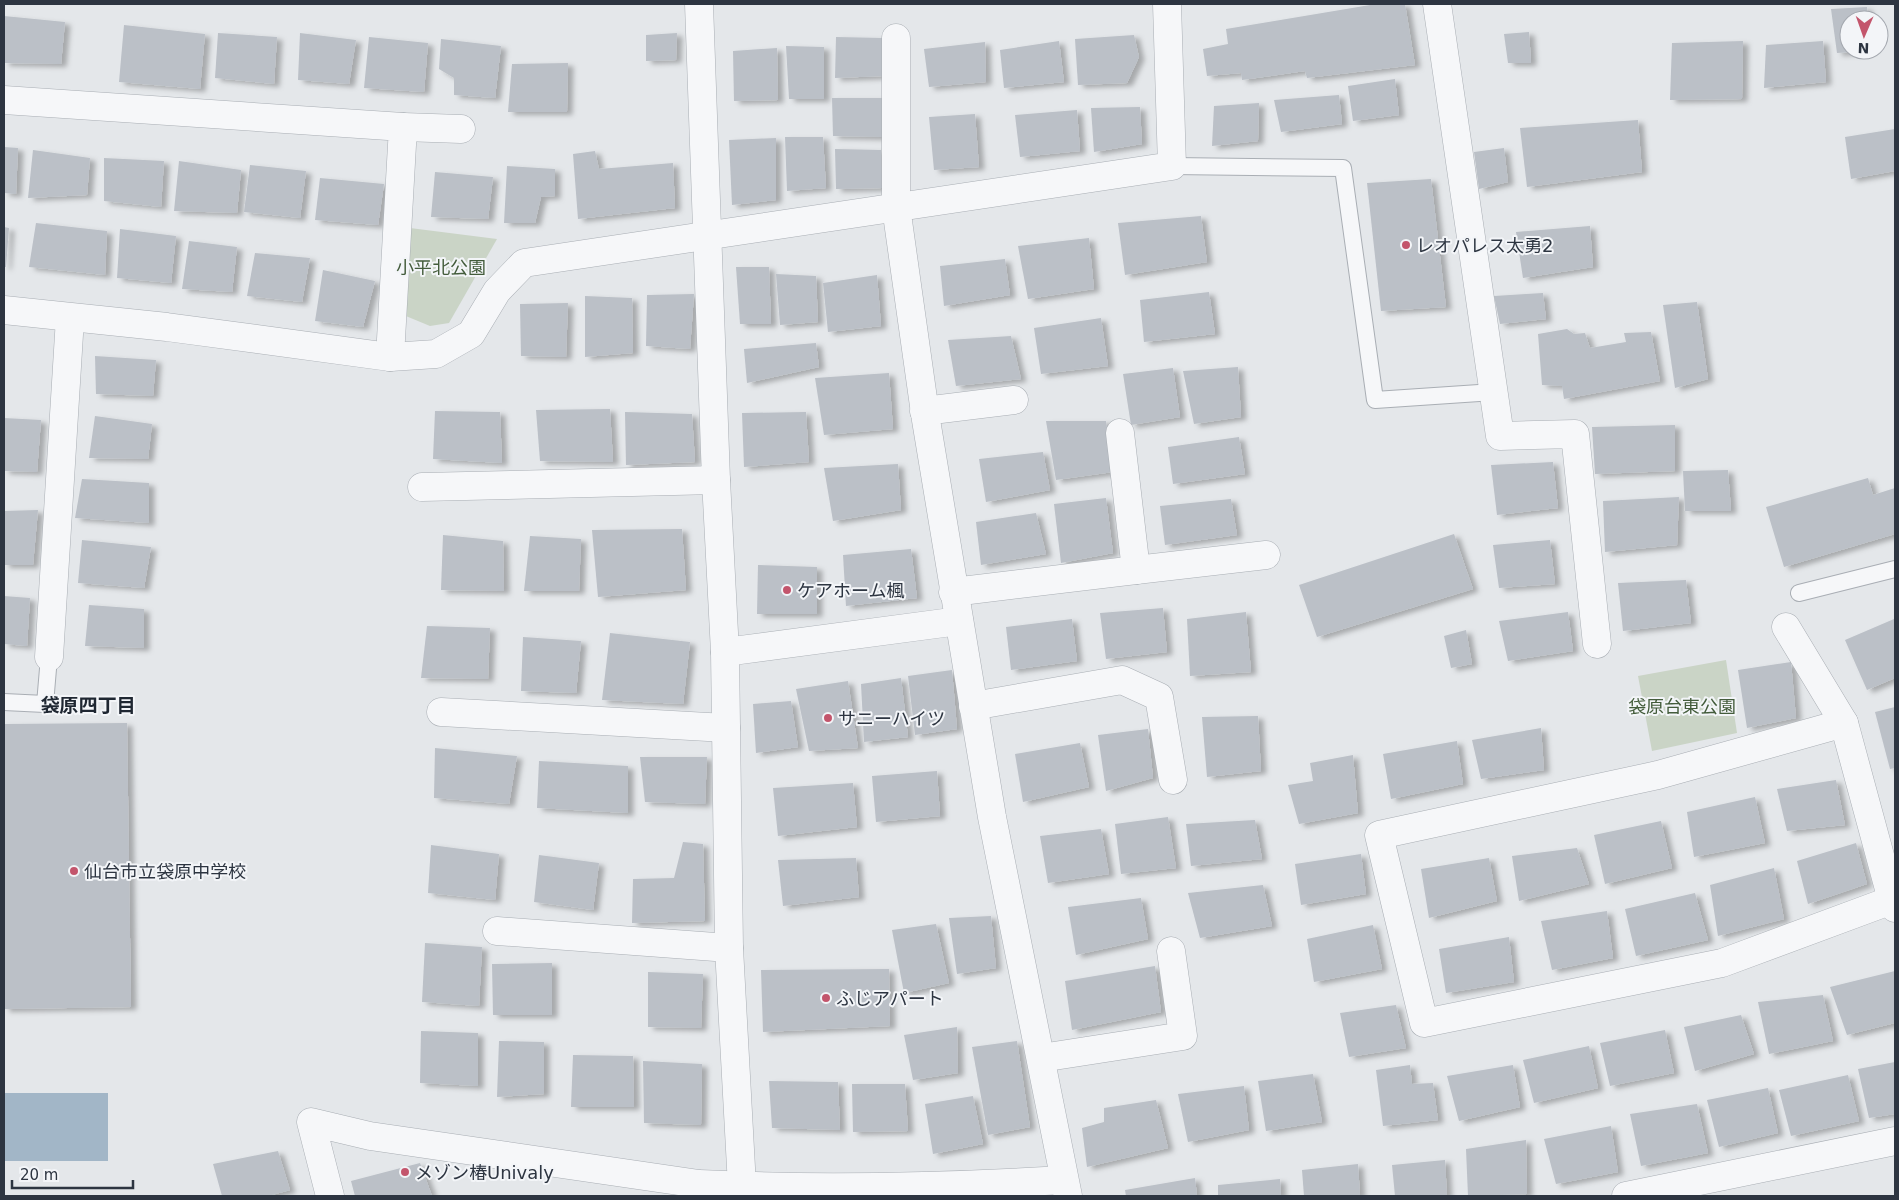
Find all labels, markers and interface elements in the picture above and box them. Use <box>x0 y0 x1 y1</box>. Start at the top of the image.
north arrow <box>1839 10 1889 60</box>
text: N <box>1857 40 1870 56</box>
place label: レオパレス太勇2 <box>1416 235 1553 256</box>
marker: レオパレス太勇2 <box>1400 239 1412 251</box>
park label: 小平北公園 <box>396 257 486 278</box>
place label: ケアホーム楓 <box>797 580 904 601</box>
marker: ケアホーム楓 <box>781 584 793 596</box>
district label: 袋原四丁目 <box>40 694 136 716</box>
park label: 袋原台東公園 <box>1628 696 1736 717</box>
place label: サニーハイツ <box>838 708 945 729</box>
marker: サニーハイツ <box>822 712 834 724</box>
place label: 仙台市立袋原中学校 <box>84 861 246 882</box>
marker: 仙台市立袋原中学校 <box>68 865 80 877</box>
place label: ふじアパート <box>836 988 944 1009</box>
marker: ふじアパート <box>820 992 832 1004</box>
scale bar <box>12 1158 134 1190</box>
place label: メゾン椿Univaly <box>415 1162 554 1183</box>
text: 20 m <box>20 1166 58 1184</box>
marker: メゾン椿Univaly <box>399 1166 411 1178</box>

